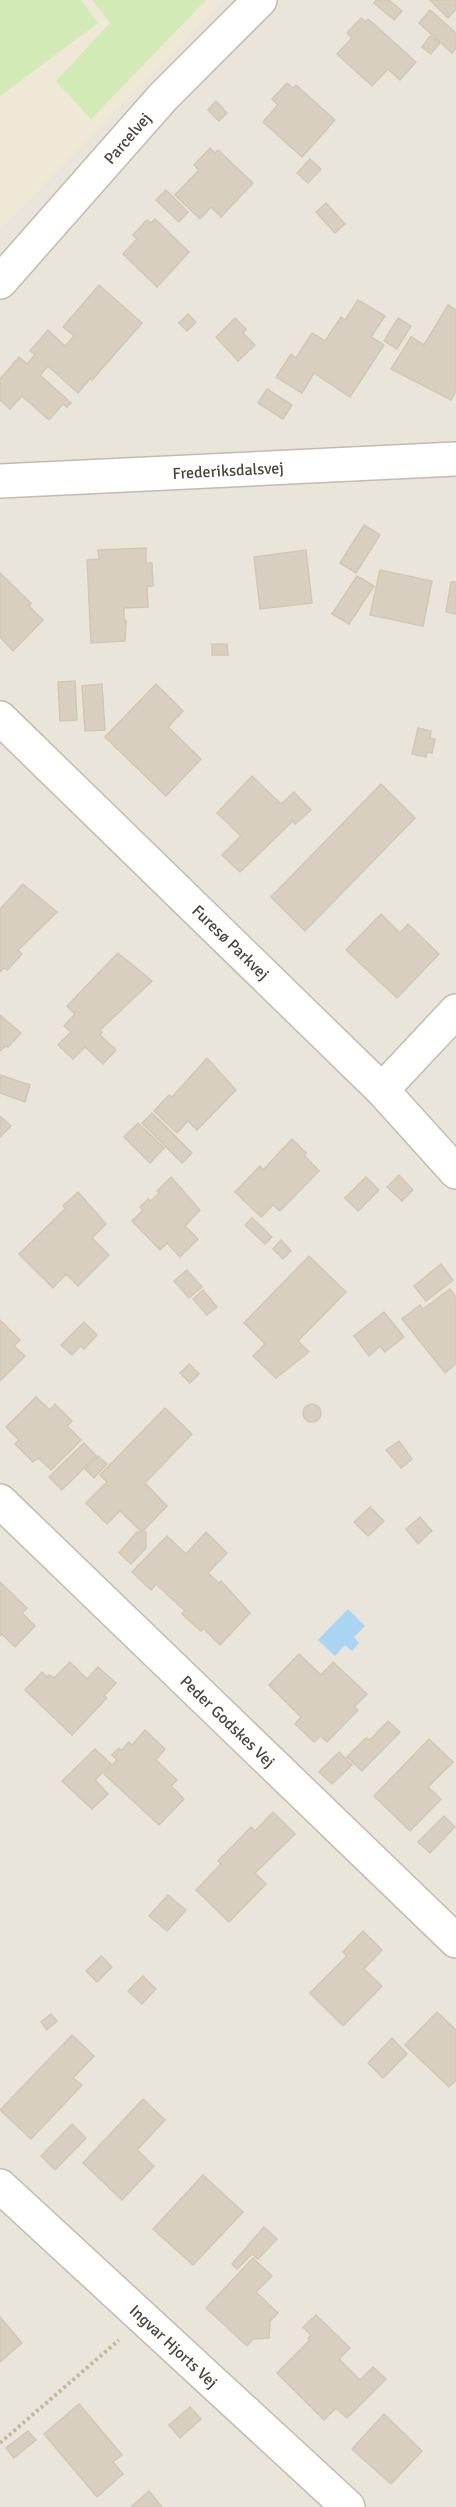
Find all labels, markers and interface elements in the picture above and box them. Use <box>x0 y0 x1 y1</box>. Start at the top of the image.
street label: Parcelvej <box>100 109 156 169</box>
street label: Frederiksdalsvej <box>172 458 284 484</box>
street label: Furesø Parkvej <box>188 901 273 984</box>
street label: Peder Godskes Vej <box>176 1672 279 1772</box>
street label: Ingvar Hjorts Vej <box>125 2301 222 2393</box>

